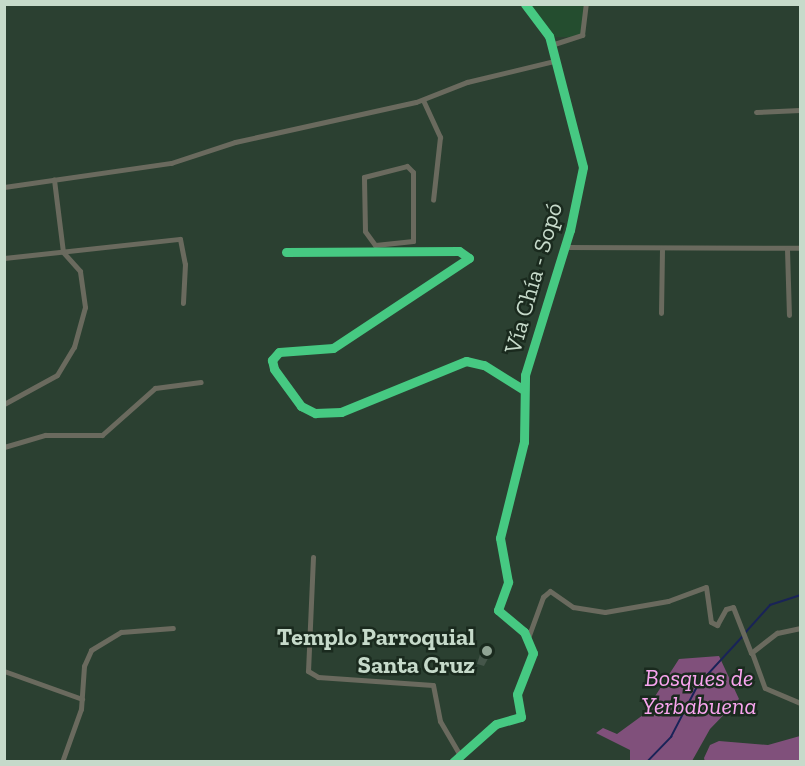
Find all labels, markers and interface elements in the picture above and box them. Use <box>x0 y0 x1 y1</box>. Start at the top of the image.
street label: Vía Chía - Sopó <box>498 199 568 357</box>
place label: Templo Parroquial Santa Cruz <box>277 623 475 679</box>
marker: Templo Parroquial Santa Cruz <box>480 644 494 658</box>
park label: Bosques de Yerbabuena <box>641 664 757 720</box>

